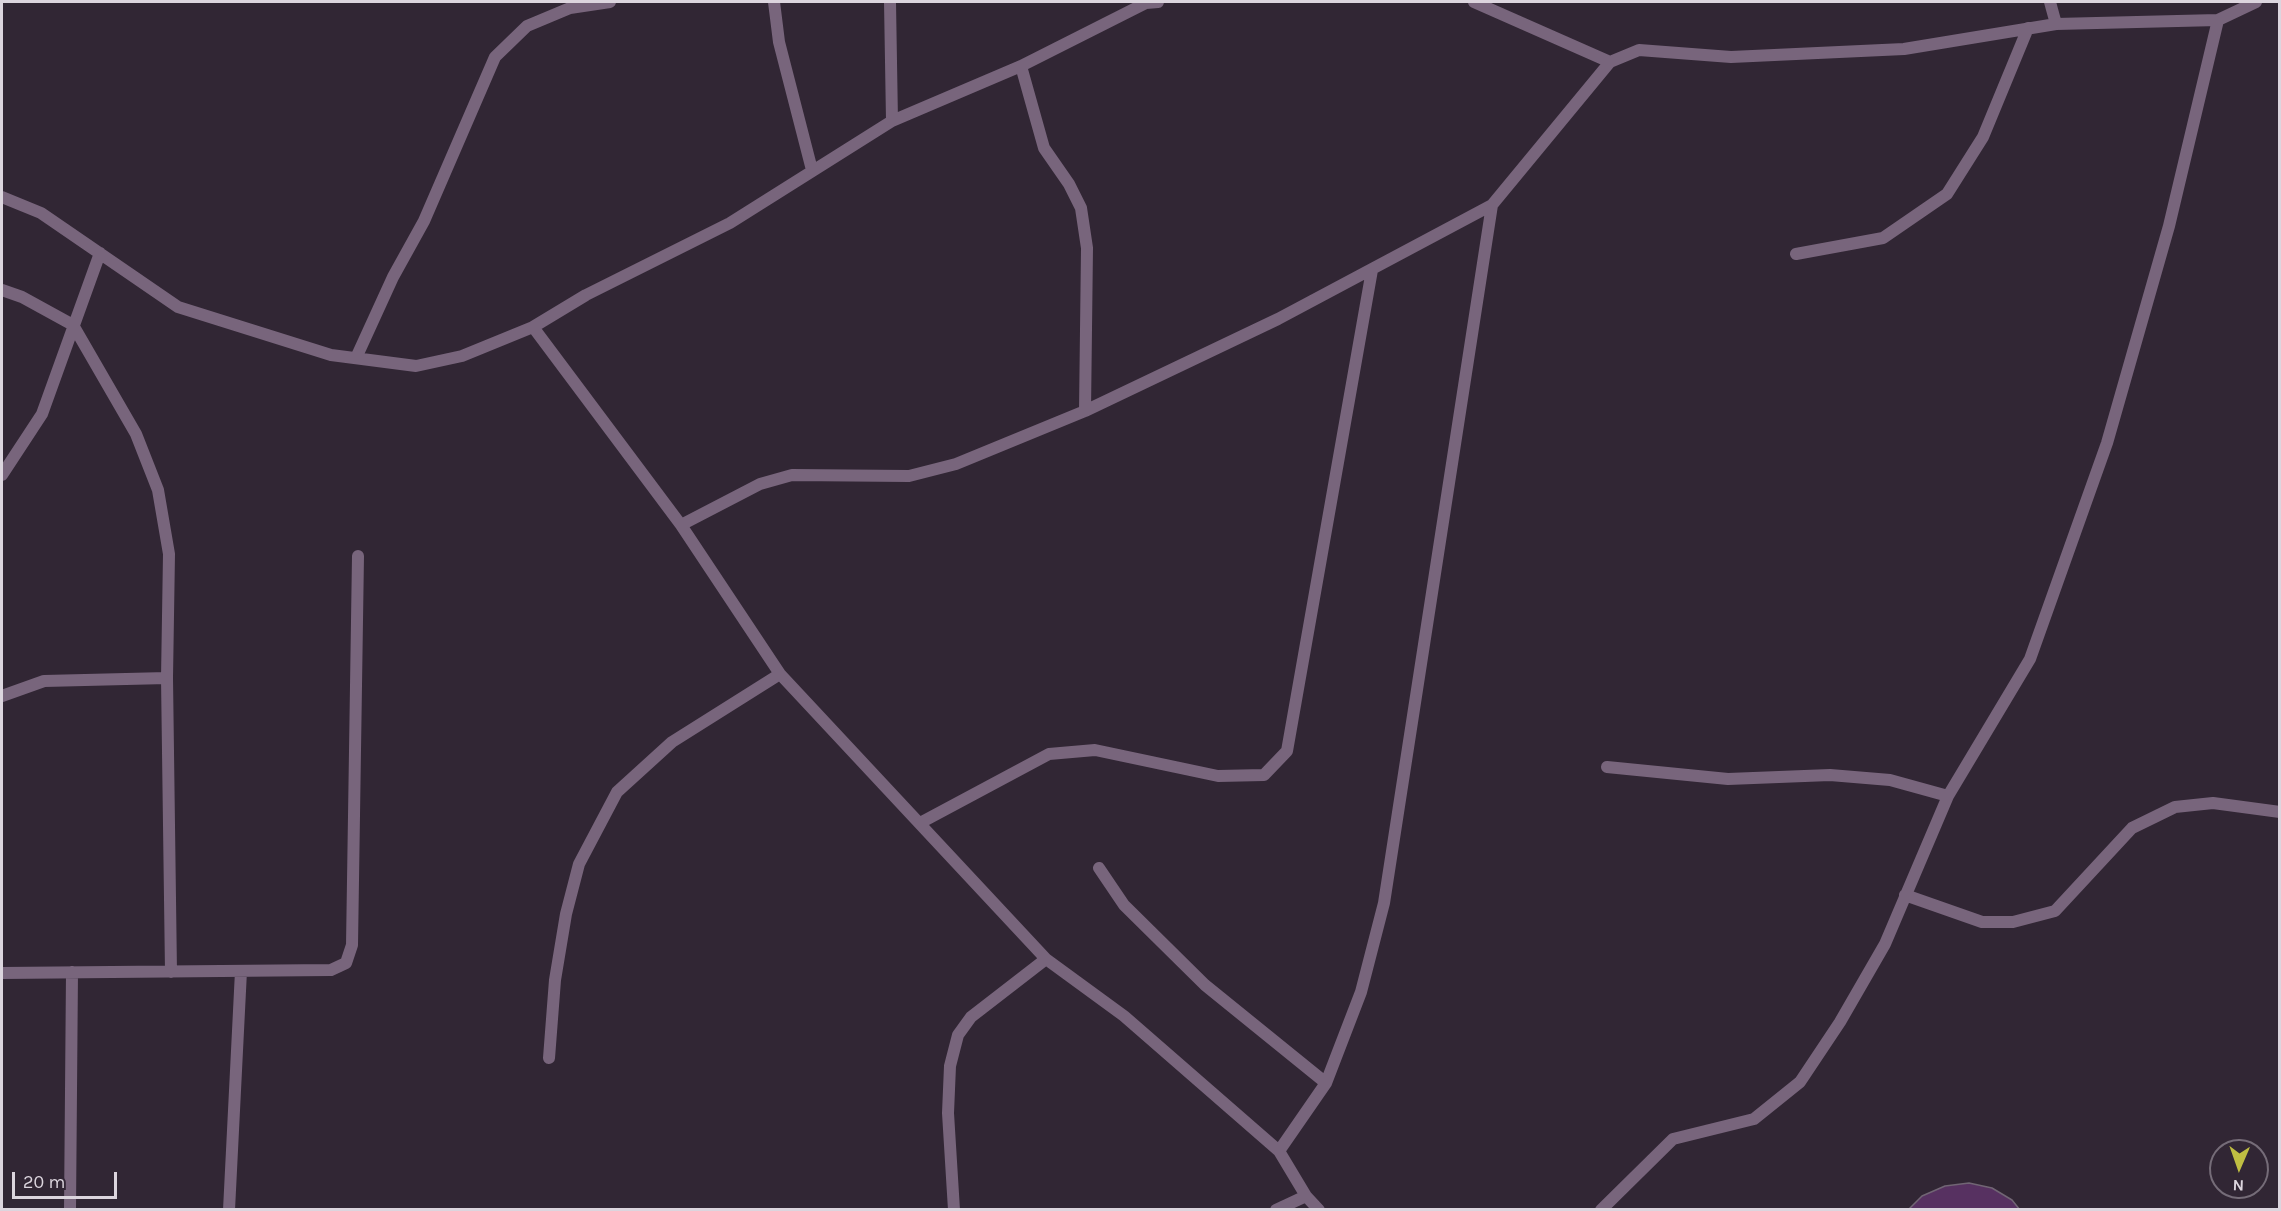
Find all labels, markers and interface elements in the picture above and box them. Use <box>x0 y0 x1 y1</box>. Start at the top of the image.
north arrow <box>2209 1139 2269 1199</box>
scale bar <box>15 1160 120 1198</box>
text: 20 m <box>23 1171 65 1193</box>
text: N <box>2232 1176 2245 1195</box>

